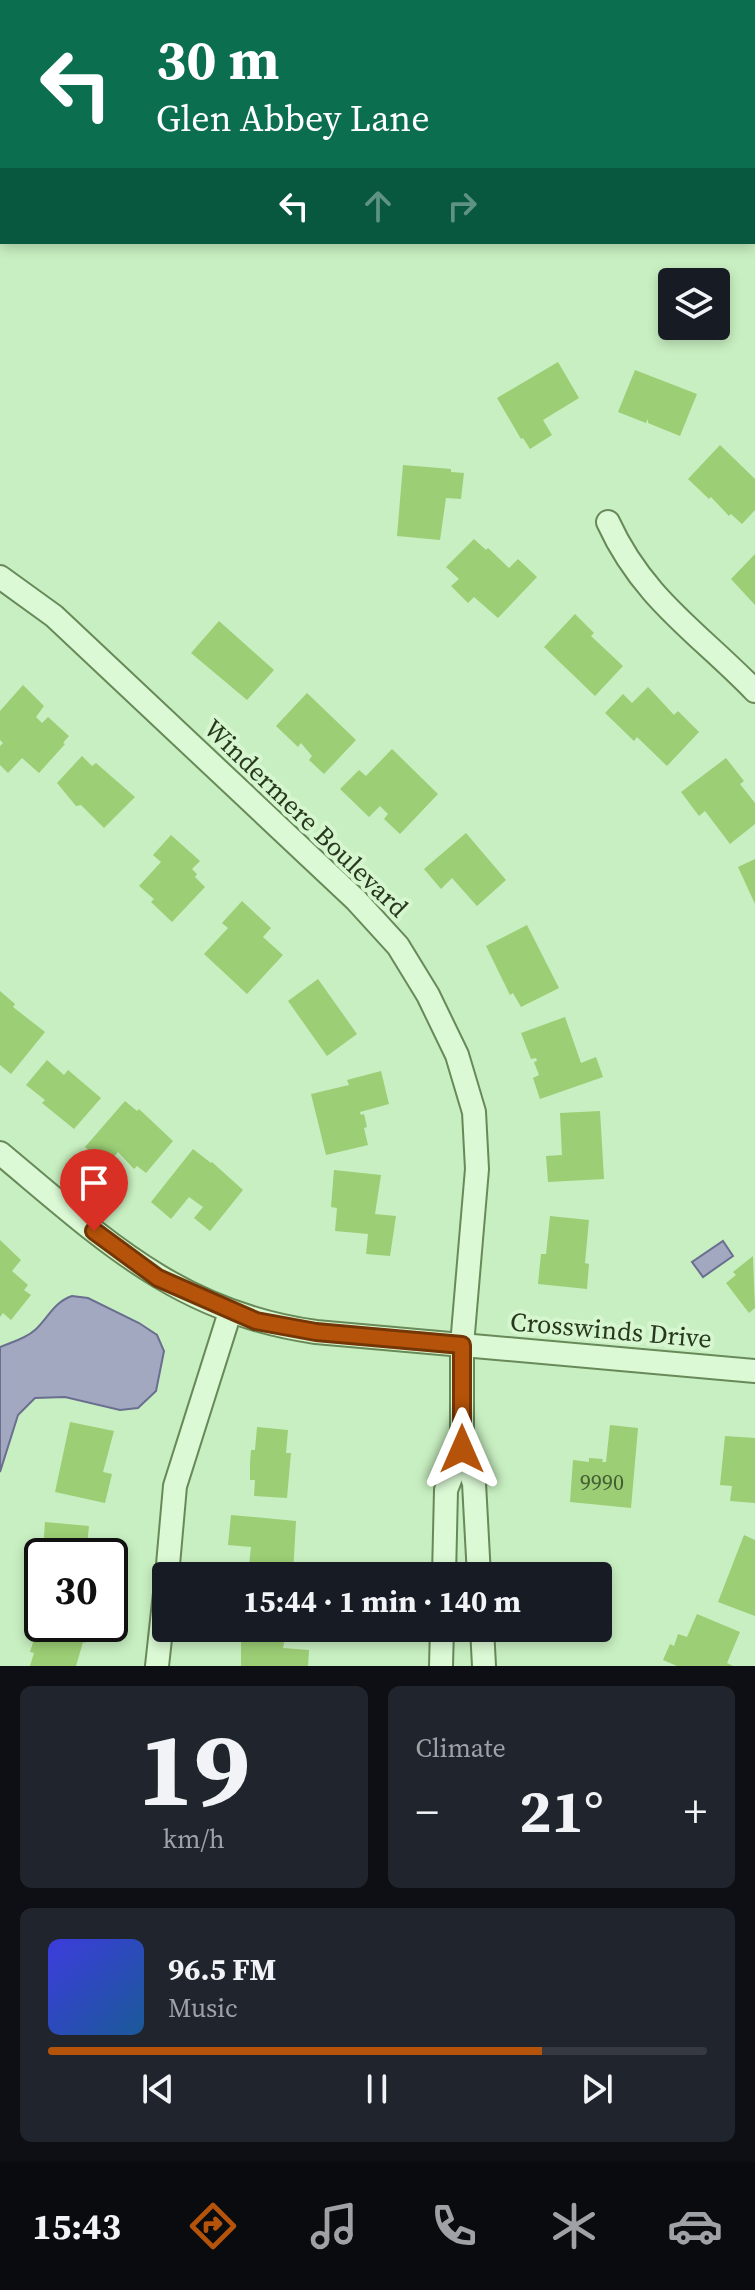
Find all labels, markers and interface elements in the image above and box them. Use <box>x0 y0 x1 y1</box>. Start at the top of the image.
text: 30 m <box>156 21 279 98</box>
icon: left <box>24 32 128 136</box>
text: Glen Abbey Lane <box>156 94 430 143</box>
icon: left <box>272 184 316 228</box>
icon: ahead <box>356 184 400 228</box>
icon: right <box>440 184 484 228</box>
map controls <box>658 268 730 340</box>
button: layers <box>658 268 730 340</box>
street label: Windermere Boulevard <box>196 711 416 925</box>
pin <box>60 1149 128 1231</box>
icon: arrive <box>72 1161 116 1205</box>
street label: Crosswinds Drive <box>509 1303 713 1357</box>
position arrow <box>420 1407 504 1491</box>
house number: 9990 <box>580 1467 624 1497</box>
speed limit sign: 30 <box>24 1538 128 1642</box>
text: 15:44 · 1 min · 140 m <box>243 1581 521 1622</box>
text: 19 <box>137 1697 250 1840</box>
text: Climate <box>416 1730 506 1766</box>
text: 21° <box>519 1770 604 1852</box>
text: − <box>416 1781 439 1842</box>
text: + <box>684 1781 707 1842</box>
text: km/h <box>163 1821 225 1857</box>
text: 96.5 FM <box>168 1949 276 1990</box>
text: Music <box>168 1990 238 2026</box>
icon: previous <box>136 2067 180 2111</box>
icon: pause <box>355 2067 399 2111</box>
icon: next <box>575 2067 619 2111</box>
icon: directions <box>185 2198 241 2254</box>
icon: music <box>306 2198 362 2254</box>
icon: phone <box>426 2198 482 2254</box>
icon: climate <box>546 2198 602 2254</box>
icon: car <box>667 2198 723 2254</box>
text: 15:43 <box>32 2202 121 2251</box>

